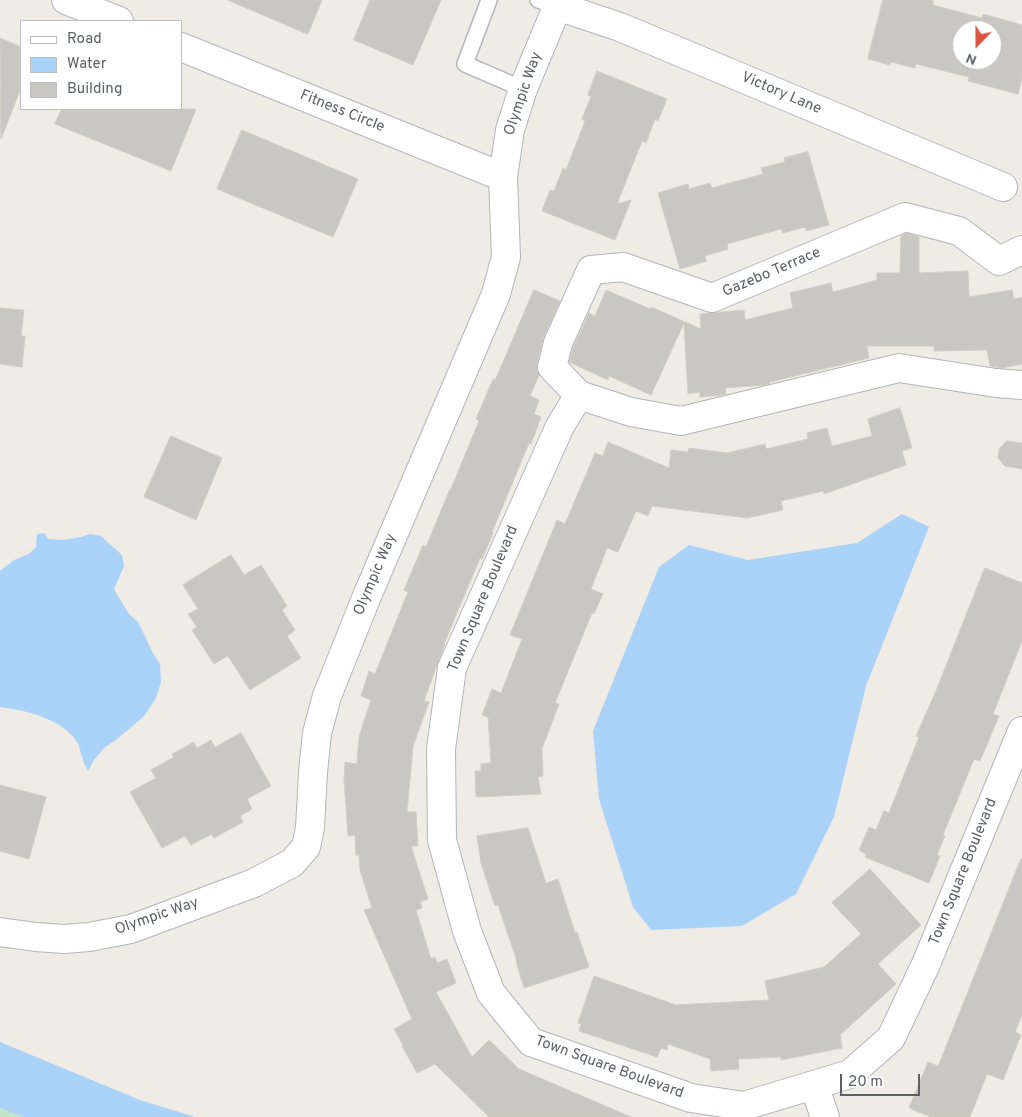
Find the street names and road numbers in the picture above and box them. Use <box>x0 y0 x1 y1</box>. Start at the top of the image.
street label: Olympic Way <box>501 50 547 138</box>
street label: Victory Lane <box>738 69 824 119</box>
street label: Fitness Circle <box>297 87 387 137</box>
street label: Gazebo Terrace <box>720 244 824 302</box>
street label: Town Square Boulevard <box>445 523 523 675</box>
street label: Olympic Way <box>351 531 401 619</box>
street label: Town Square Boulevard <box>926 796 1002 948</box>
street label: Olympic Way <box>113 894 201 940</box>
street label: Town Square Boulevard <box>532 1033 686 1103</box>

